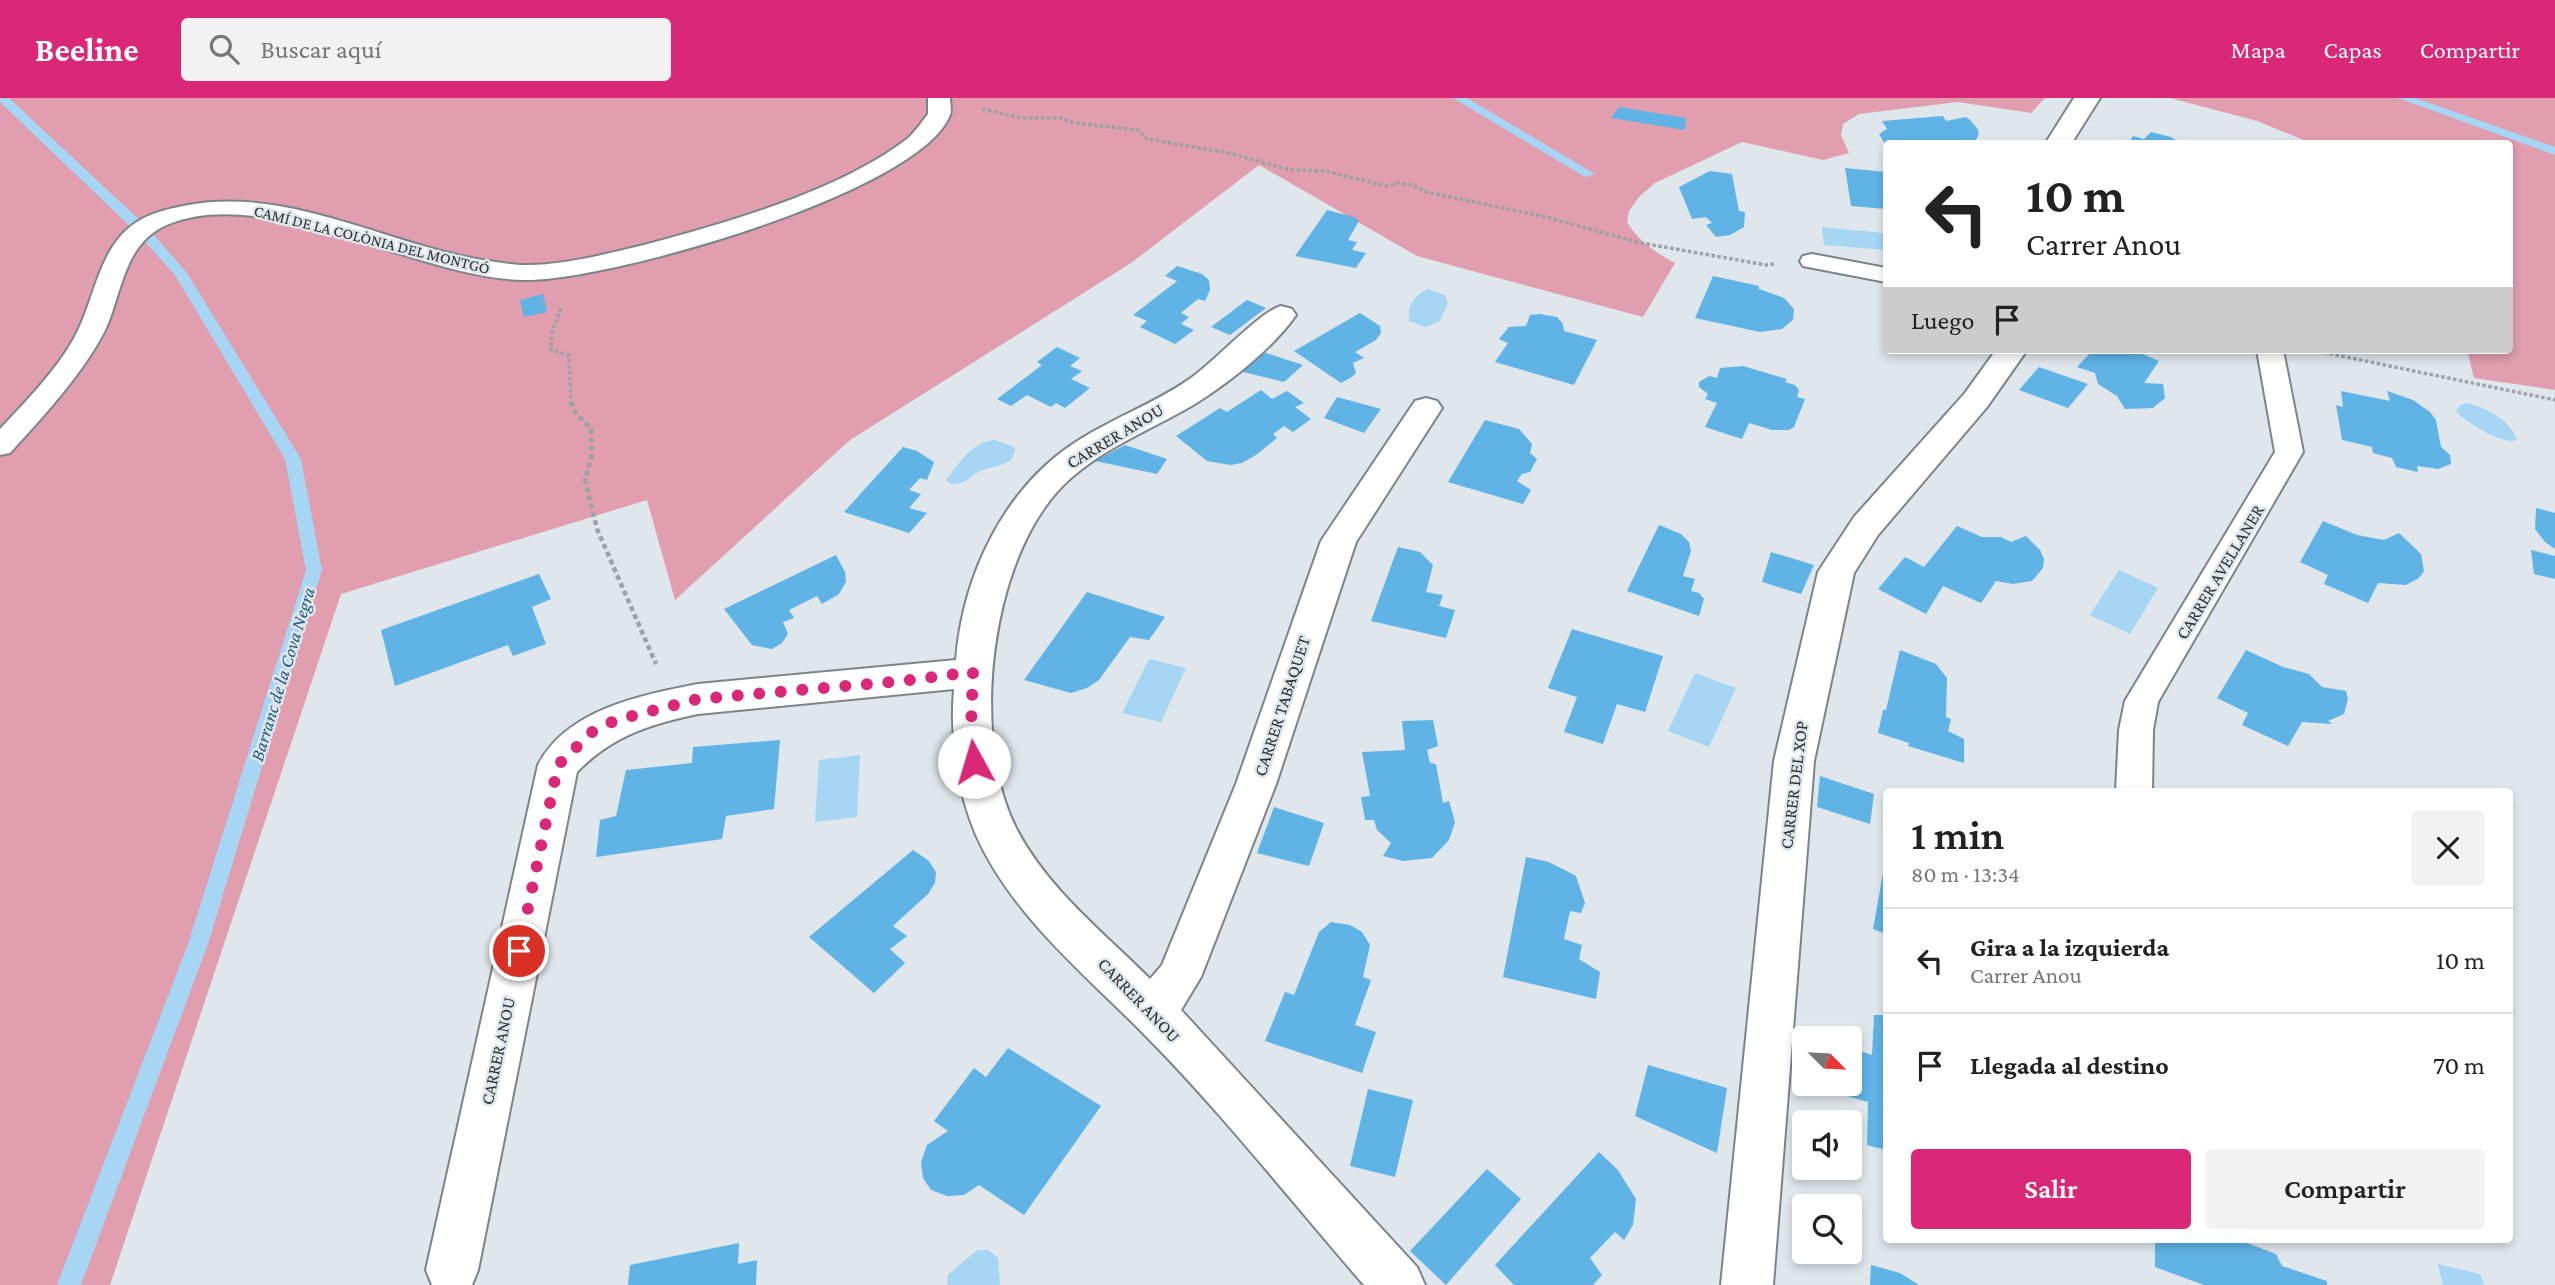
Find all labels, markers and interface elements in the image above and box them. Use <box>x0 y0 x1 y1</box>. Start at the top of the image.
search box <box>181 18 671 81</box>
icon: search <box>205 30 243 68</box>
text: Beeline <box>35 31 139 68</box>
text: Buscar aquí <box>261 35 382 64</box>
text: Mapa <box>2231 36 2286 63</box>
text: Capas <box>2324 36 2382 63</box>
text: Compartir <box>2420 36 2520 63</box>
icon: left <box>1911 168 2002 259</box>
text: 10 m <box>2026 168 2125 223</box>
street label: CAMÍ DE LA COLÒNIA DEL MONTGÓ <box>252 202 492 277</box>
text: Carrer Anou <box>2026 226 2181 262</box>
icon: arrive <box>1988 301 2026 339</box>
text: Luego <box>1911 306 1974 335</box>
street label: CARRER ANOU <box>1063 399 1167 473</box>
street label: CARRER AVELLANER <box>2172 500 2269 643</box>
water label: Barranc de la Cova Negra <box>246 585 319 764</box>
street label: CARRER TABAQUET <box>1250 633 1314 779</box>
street label: CARRER DEL XOP <box>1776 720 1812 850</box>
position arrow <box>937 725 1011 799</box>
text: 1 min <box>1911 811 2004 858</box>
button: close <box>2411 811 2485 885</box>
text: 80 m · 13:34 <box>1911 861 2020 887</box>
pin <box>489 921 549 981</box>
icon: arrive <box>500 932 538 970</box>
text: Gira a la izquierda <box>1970 933 2169 962</box>
icon: left <box>1911 942 1949 980</box>
text: 10 m <box>2436 946 2485 975</box>
street label: CARRER ANOU <box>1094 954 1184 1046</box>
text: Carrer Anou <box>1970 962 2082 988</box>
street label: CARRER ANOU <box>477 995 519 1107</box>
north arrow <box>1792 1026 1862 1096</box>
map controls <box>1792 1026 1862 1264</box>
icon: arrive <box>1911 1047 1949 1085</box>
text: Llegada al destino <box>1970 1051 2169 1080</box>
text: 70 m <box>2433 1051 2485 1080</box>
button: sound <box>1792 1110 1862 1180</box>
button: Salir <box>1911 1149 2191 1229</box>
button: Compartir <box>2205 1149 2485 1229</box>
button: search <box>1792 1194 1862 1264</box>

